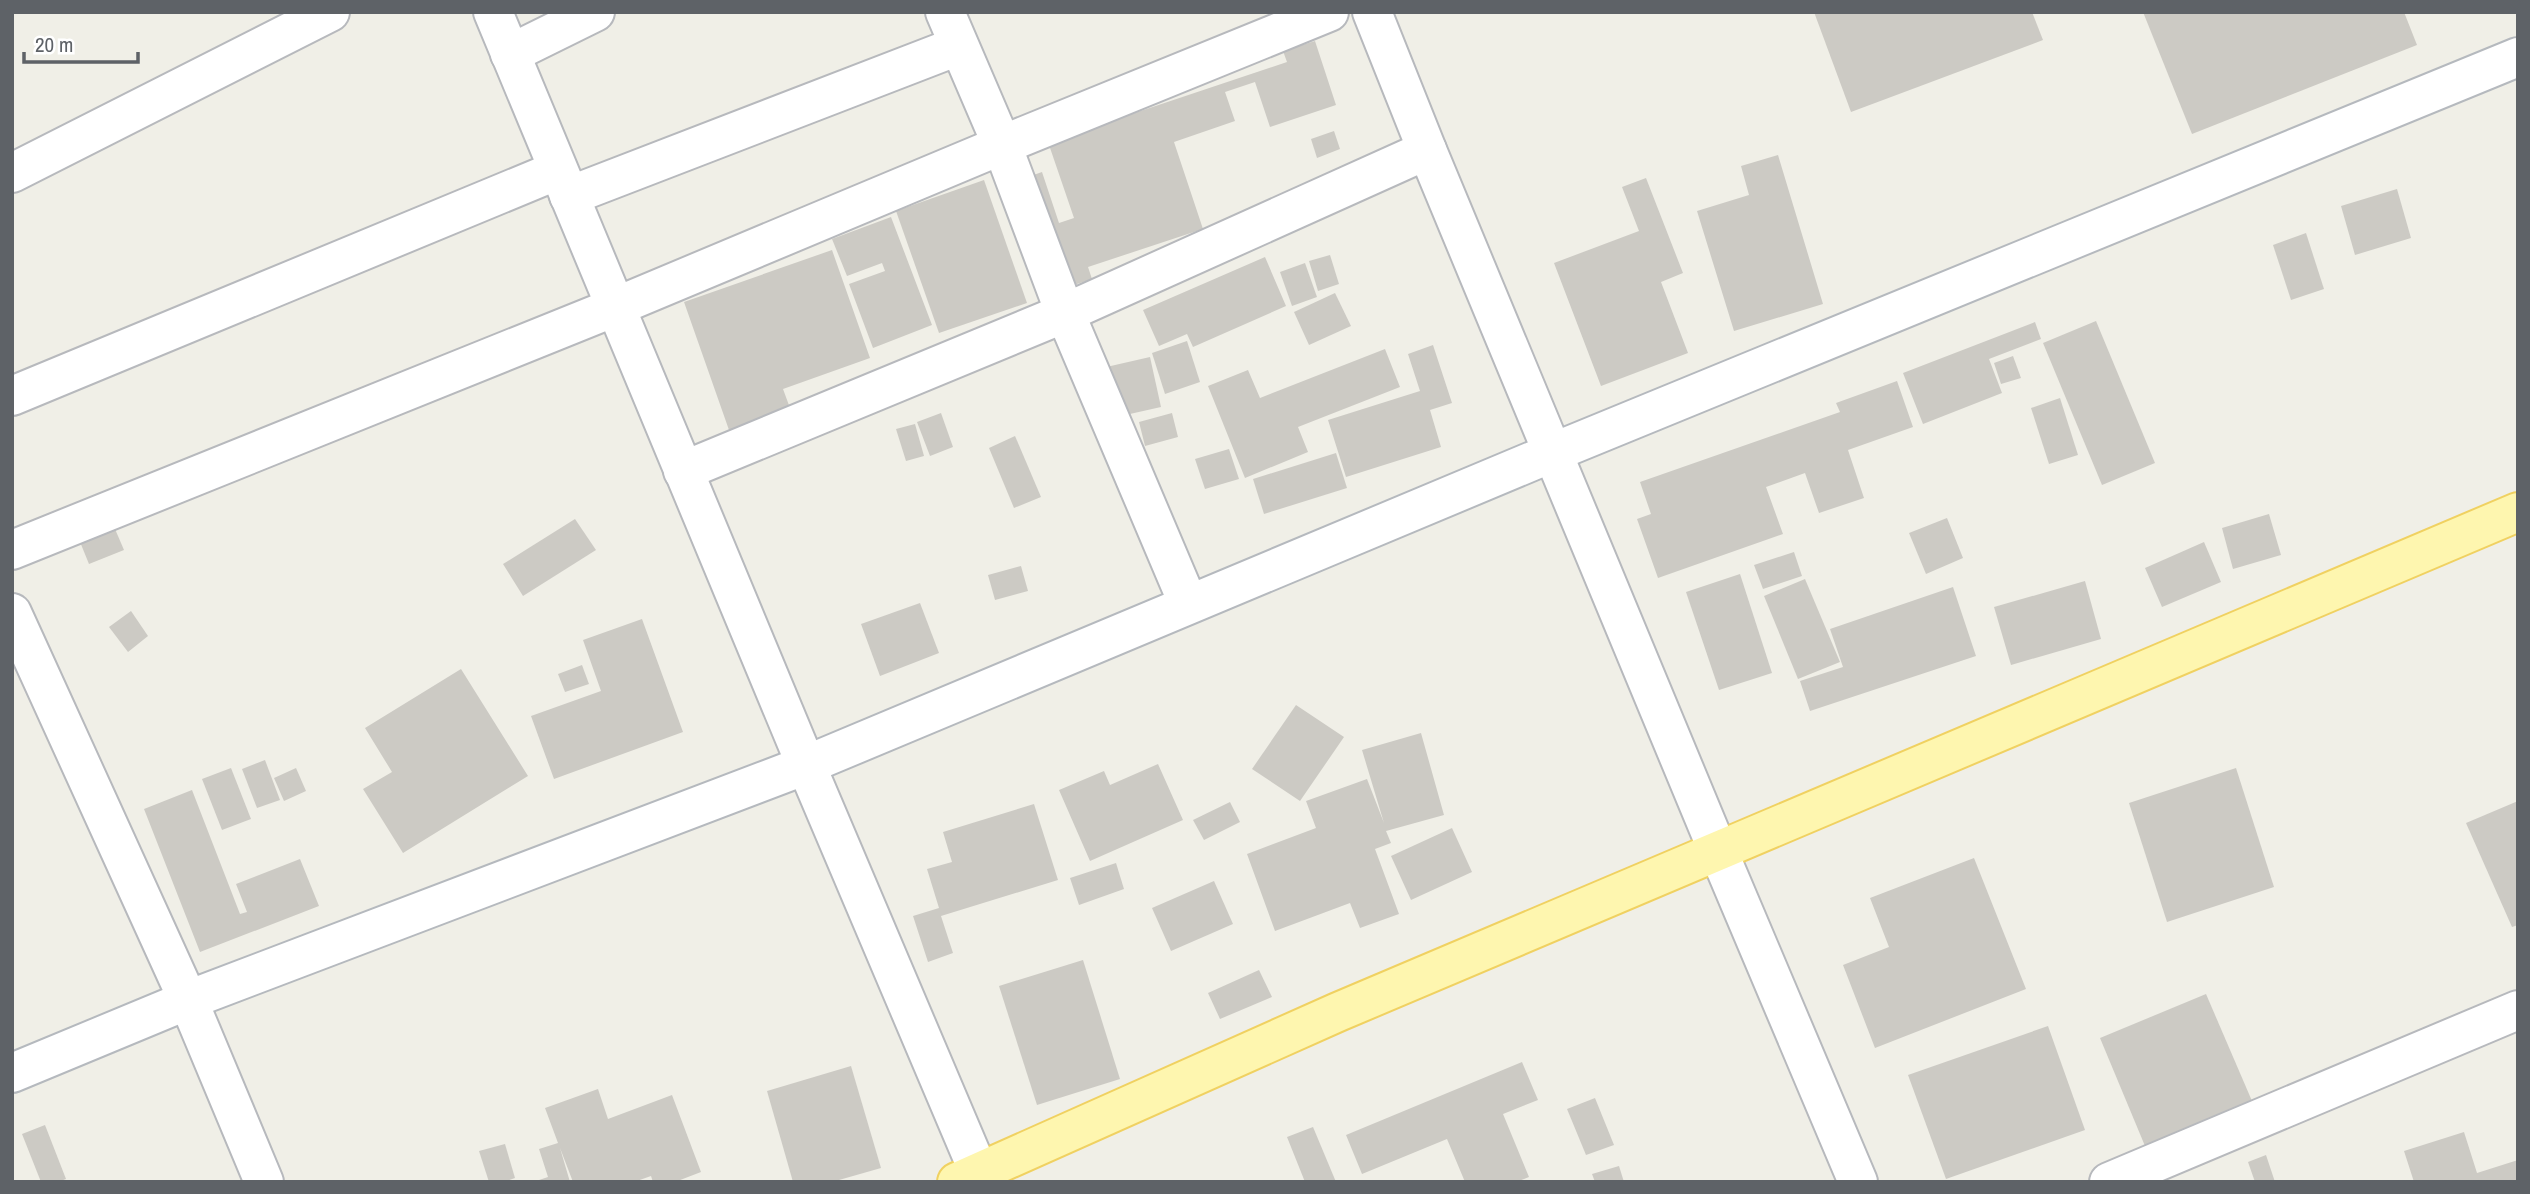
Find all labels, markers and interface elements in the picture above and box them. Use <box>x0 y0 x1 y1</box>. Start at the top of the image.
scale bar <box>24 21 138 65</box>
text: 20 m <box>35 30 73 59</box>

